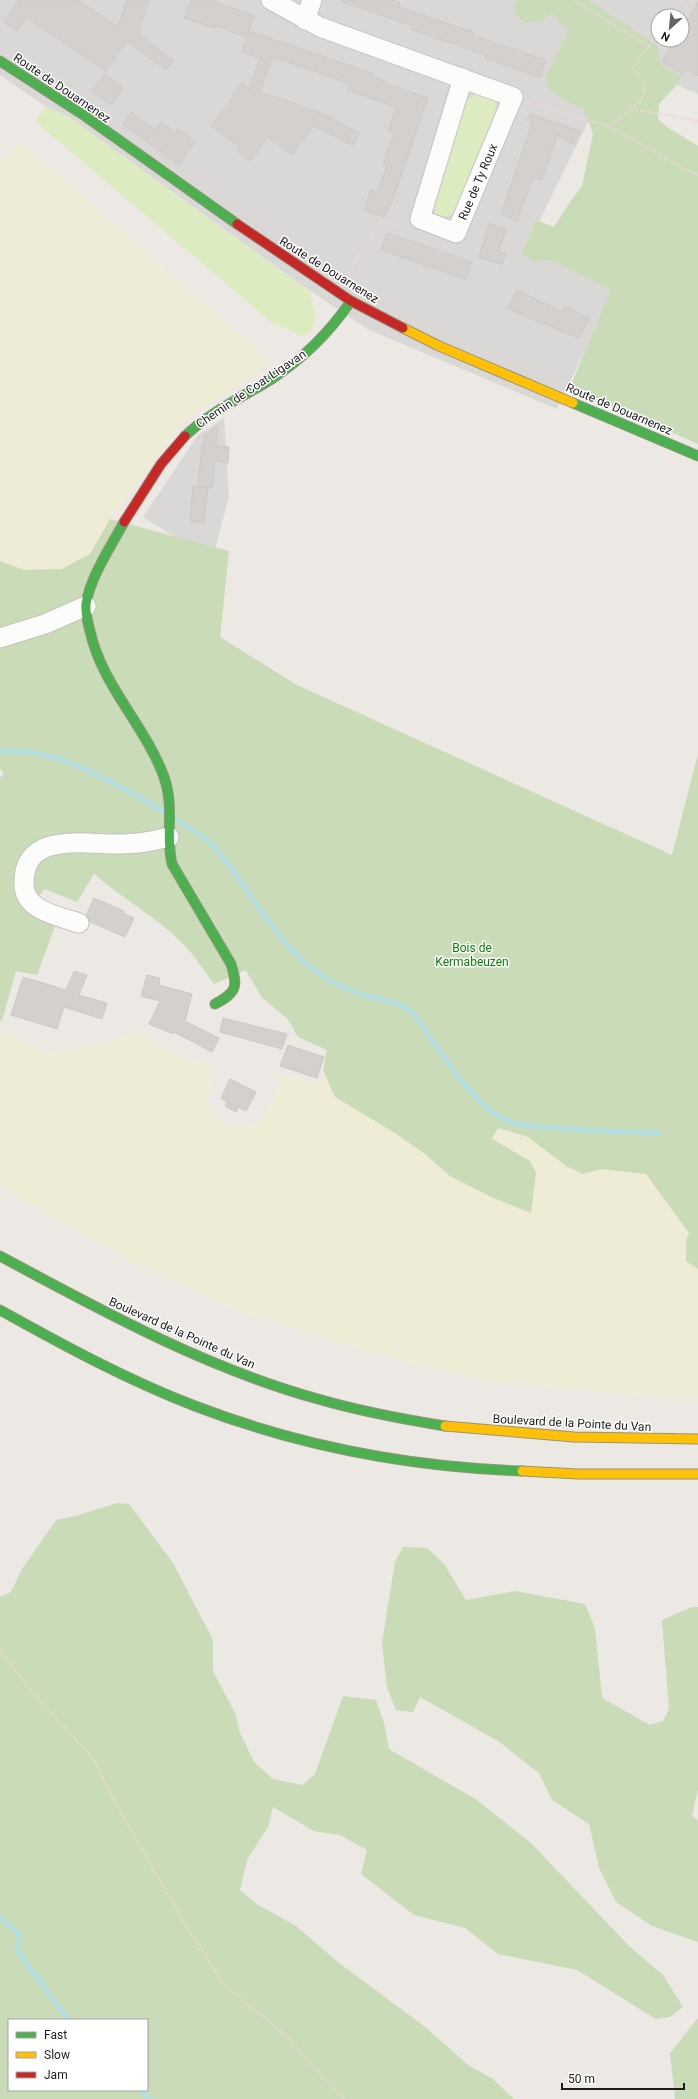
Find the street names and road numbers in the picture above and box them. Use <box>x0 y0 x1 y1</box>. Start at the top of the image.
street label: Route de Douarnenez <box>11 50 113 126</box>
street label: Rue de Ty Roux <box>456 142 500 222</box>
street label: Route de Douarnenez <box>277 234 381 306</box>
street label: Chemin de Coat Ligavan <box>193 347 309 431</box>
street label: Route de Douarnenez <box>564 380 674 438</box>
street label: Boulevard de la Pointe du Van <box>107 1294 257 1372</box>
street label: Boulevard de la Pointe du Van <box>492 1412 652 1434</box>

